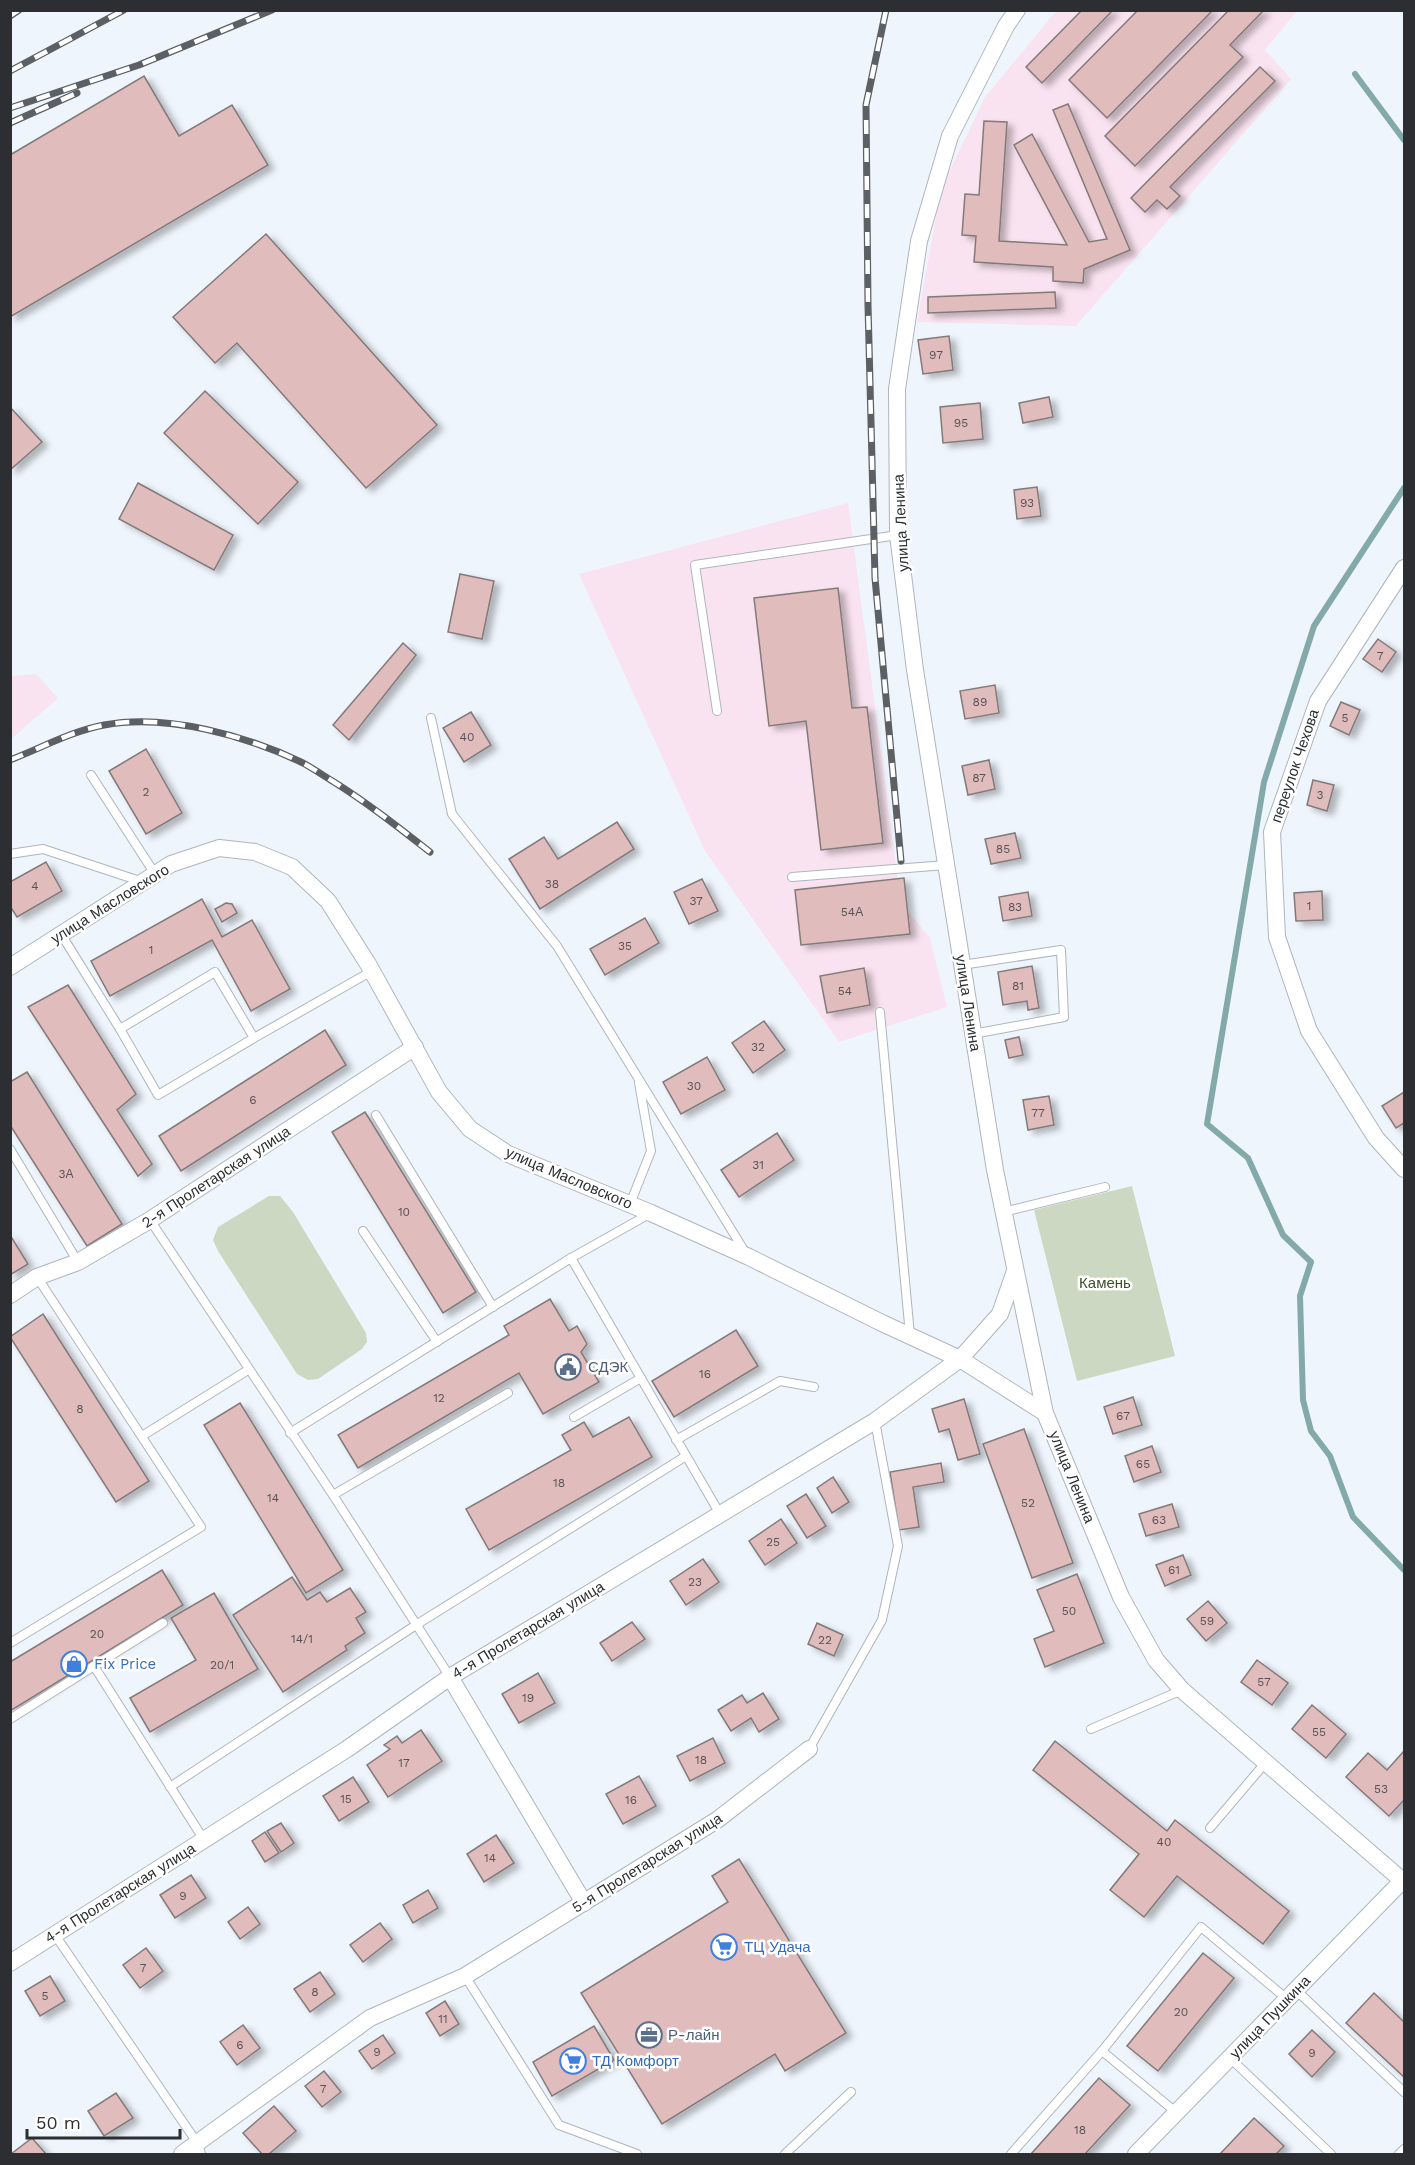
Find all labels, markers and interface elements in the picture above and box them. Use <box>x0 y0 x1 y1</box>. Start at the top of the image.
house number: 97 <box>929 348 943 362</box>
house number: 95 <box>954 416 968 430</box>
street label: улица Ленина <box>889 473 913 572</box>
house number: 93 <box>1020 496 1034 510</box>
house number: 7 <box>1377 649 1384 663</box>
house number: 89 <box>973 695 987 709</box>
street label: переулок Чехова <box>1267 706 1323 825</box>
house number: 5 <box>1342 711 1349 725</box>
house number: 40 <box>460 730 474 744</box>
house number: 87 <box>972 771 986 785</box>
house number: 2 <box>143 785 150 799</box>
house number: 3 <box>1317 788 1324 802</box>
house number: 85 <box>996 842 1010 856</box>
street label: улица Масловского <box>48 860 172 948</box>
house number: 38 <box>545 877 559 891</box>
house number: 4 <box>31 879 39 893</box>
house number: 37 <box>689 894 703 908</box>
house number: 1 <box>1307 899 1311 913</box>
house number: 83 <box>1008 900 1022 914</box>
house number: 54А <box>841 905 863 919</box>
house number: 35 <box>618 939 632 953</box>
house number: 1 <box>149 943 153 957</box>
street label: улица Ленина <box>951 953 985 1053</box>
house number: 81 <box>1012 979 1024 993</box>
house number: 54 <box>838 984 852 998</box>
house number: 32 <box>751 1040 765 1054</box>
house number: 30 <box>687 1079 701 1093</box>
house number: 6 <box>249 1093 257 1107</box>
house number: 77 <box>1031 1106 1045 1120</box>
street label: 2-я Пролетарская улица <box>138 1122 294 1232</box>
street label: улица Масловского <box>503 1143 635 1213</box>
house number: 31 <box>752 1158 764 1172</box>
house number: 3А <box>59 1167 74 1181</box>
house number: 10 <box>398 1205 410 1219</box>
park label: Камень <box>1079 1274 1131 1292</box>
public building icon: СДЭК <box>553 1352 583 1382</box>
place label: СДЭК <box>588 1358 628 1376</box>
house number: 16 <box>699 1367 711 1381</box>
house number: 12 <box>433 1391 445 1405</box>
house number: 8 <box>76 1402 84 1416</box>
house number: 67 <box>1116 1409 1130 1423</box>
street label: улица Ленина <box>1045 1428 1099 1526</box>
house number: 65 <box>1136 1457 1150 1471</box>
house number: 18 <box>553 1476 565 1490</box>
house number: 14 <box>267 1491 279 1505</box>
house number: 52 <box>1021 1496 1035 1510</box>
house number: 63 <box>1152 1513 1166 1527</box>
house number: 25 <box>766 1535 780 1549</box>
house number: 61 <box>1168 1563 1180 1577</box>
house number: 23 <box>688 1575 702 1589</box>
street label: 4-я Пролетарская улица <box>449 1577 608 1683</box>
house number: 50 <box>1062 1604 1076 1618</box>
house number: 59 <box>1200 1614 1214 1628</box>
house number: 20 <box>90 1627 104 1641</box>
house number: 14/1 <box>291 1632 313 1646</box>
house number: 22 <box>818 1633 832 1647</box>
shop icon: Fix Price <box>59 1649 89 1679</box>
place label: Fix Price <box>94 1655 156 1673</box>
house number: 20/1 <box>210 1658 234 1672</box>
house number: 57 <box>1257 1675 1271 1689</box>
house number: 19 <box>522 1691 534 1705</box>
house number: 55 <box>1312 1725 1326 1739</box>
house number: 18 <box>695 1753 707 1767</box>
house number: 17 <box>398 1756 410 1770</box>
house number: 53 <box>1374 1782 1388 1796</box>
house number: 15 <box>340 1792 352 1806</box>
house number: 16 <box>625 1793 637 1807</box>
street label: 5-я Пролетарская улица <box>568 1809 726 1917</box>
house number: 40 <box>1157 1835 1171 1849</box>
street label: 4-я Пролетарская улица <box>41 1839 199 1947</box>
house number: 14 <box>484 1851 496 1865</box>
house number: 9 <box>179 1889 187 1903</box>
supermarket icon: ТЦ Удача <box>709 1932 739 1962</box>
place label: ТЦ Удача <box>744 1938 811 1956</box>
house number: 7 <box>140 1961 147 1975</box>
street label: улица Пушкина <box>1226 1971 1315 2062</box>
house number: 8 <box>311 1985 319 1999</box>
house number: 5 <box>42 1989 49 2003</box>
house number: 20 <box>1174 2005 1188 2019</box>
house number: 11 <box>438 2012 448 2026</box>
office icon: Р-лайн <box>634 2020 664 2050</box>
place label: Р-лайн <box>668 2026 719 2044</box>
house number: 6 <box>236 2038 244 2052</box>
house number: 9 <box>373 2045 381 2059</box>
supermarket icon: ТД Комфорт <box>558 2046 588 2076</box>
house number: 9 <box>1308 2046 1316 2060</box>
place label: ТД Комфорт <box>592 2052 679 2070</box>
house number: 7 <box>320 2082 327 2096</box>
scale bar <box>27 2102 180 2140</box>
text: 50 m <box>36 2112 81 2133</box>
house number: 18 <box>1074 2123 1086 2137</box>

